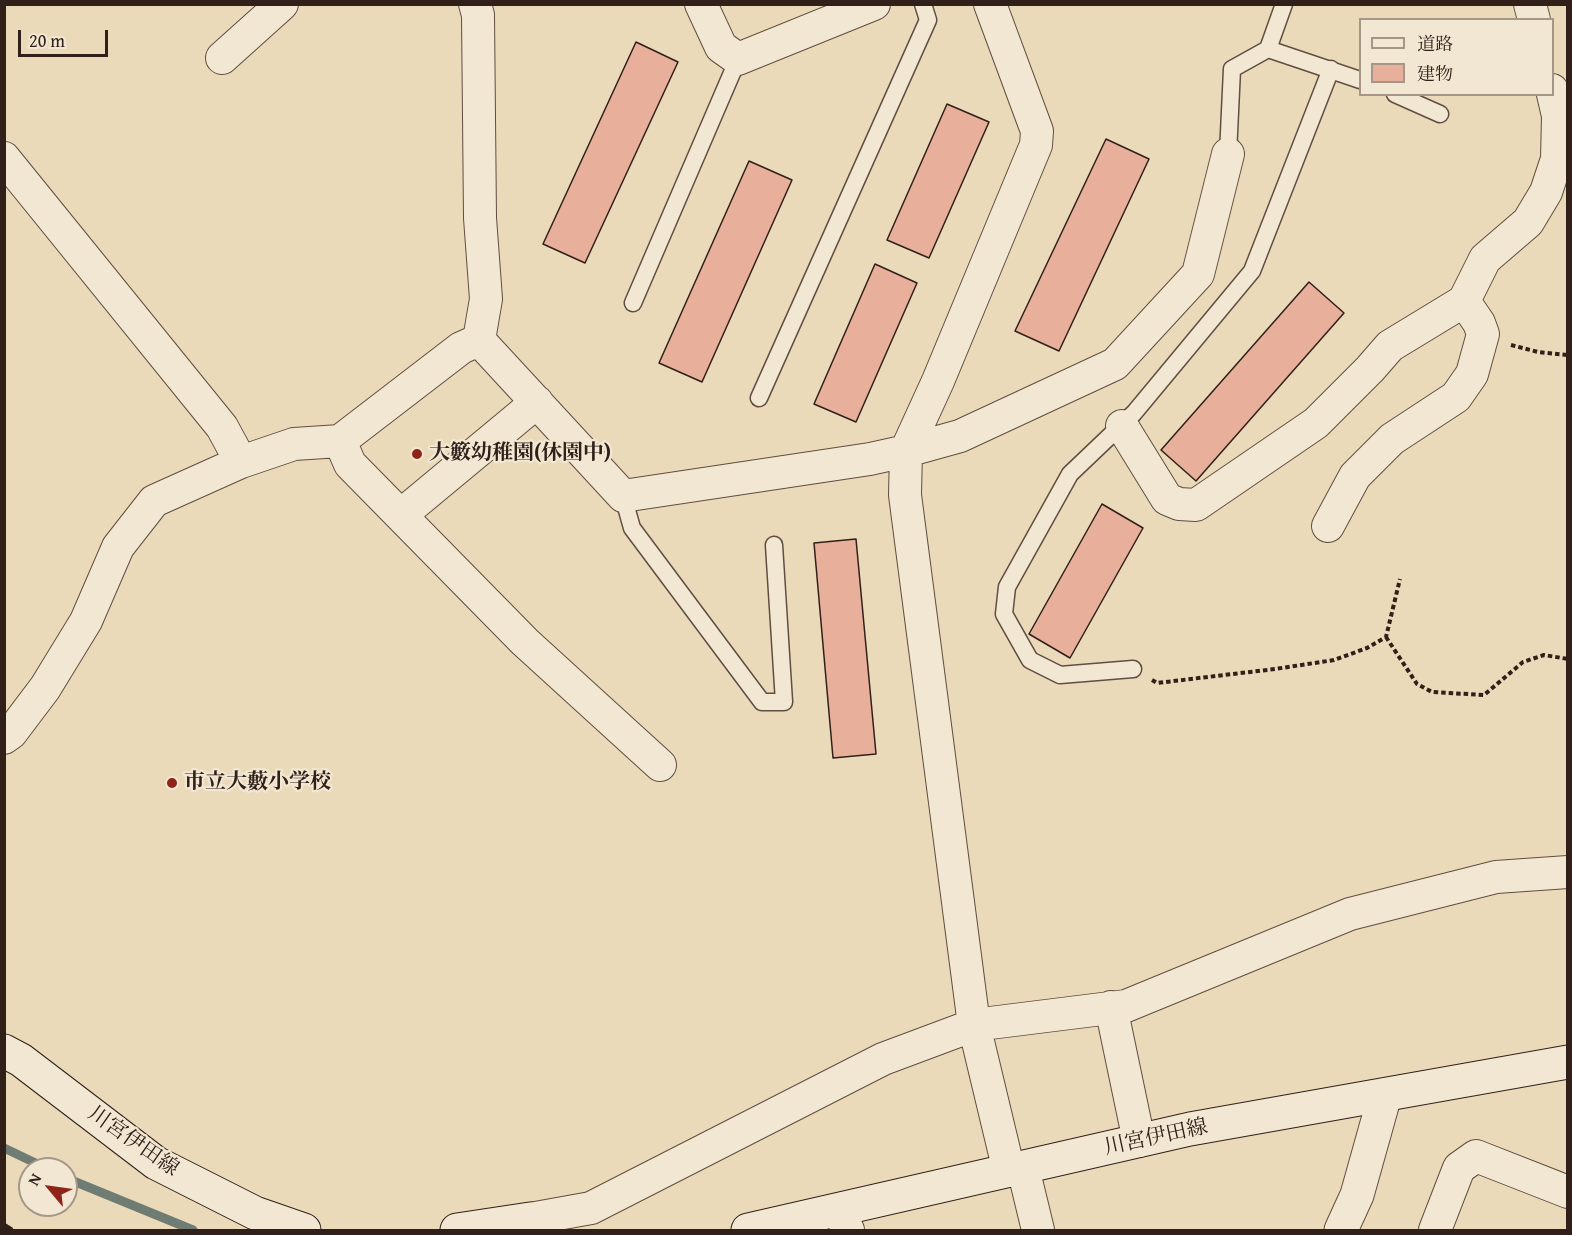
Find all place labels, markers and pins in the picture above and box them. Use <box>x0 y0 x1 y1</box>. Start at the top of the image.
place label: 大籔幼稚園(休園中) <box>429 441 611 467</box>
marker: 大籔幼稚園(休園中) <box>410 447 424 461</box>
place label: 市立大藪小学校 <box>184 770 331 796</box>
marker: 市立大藪小学校 <box>165 776 179 790</box>

